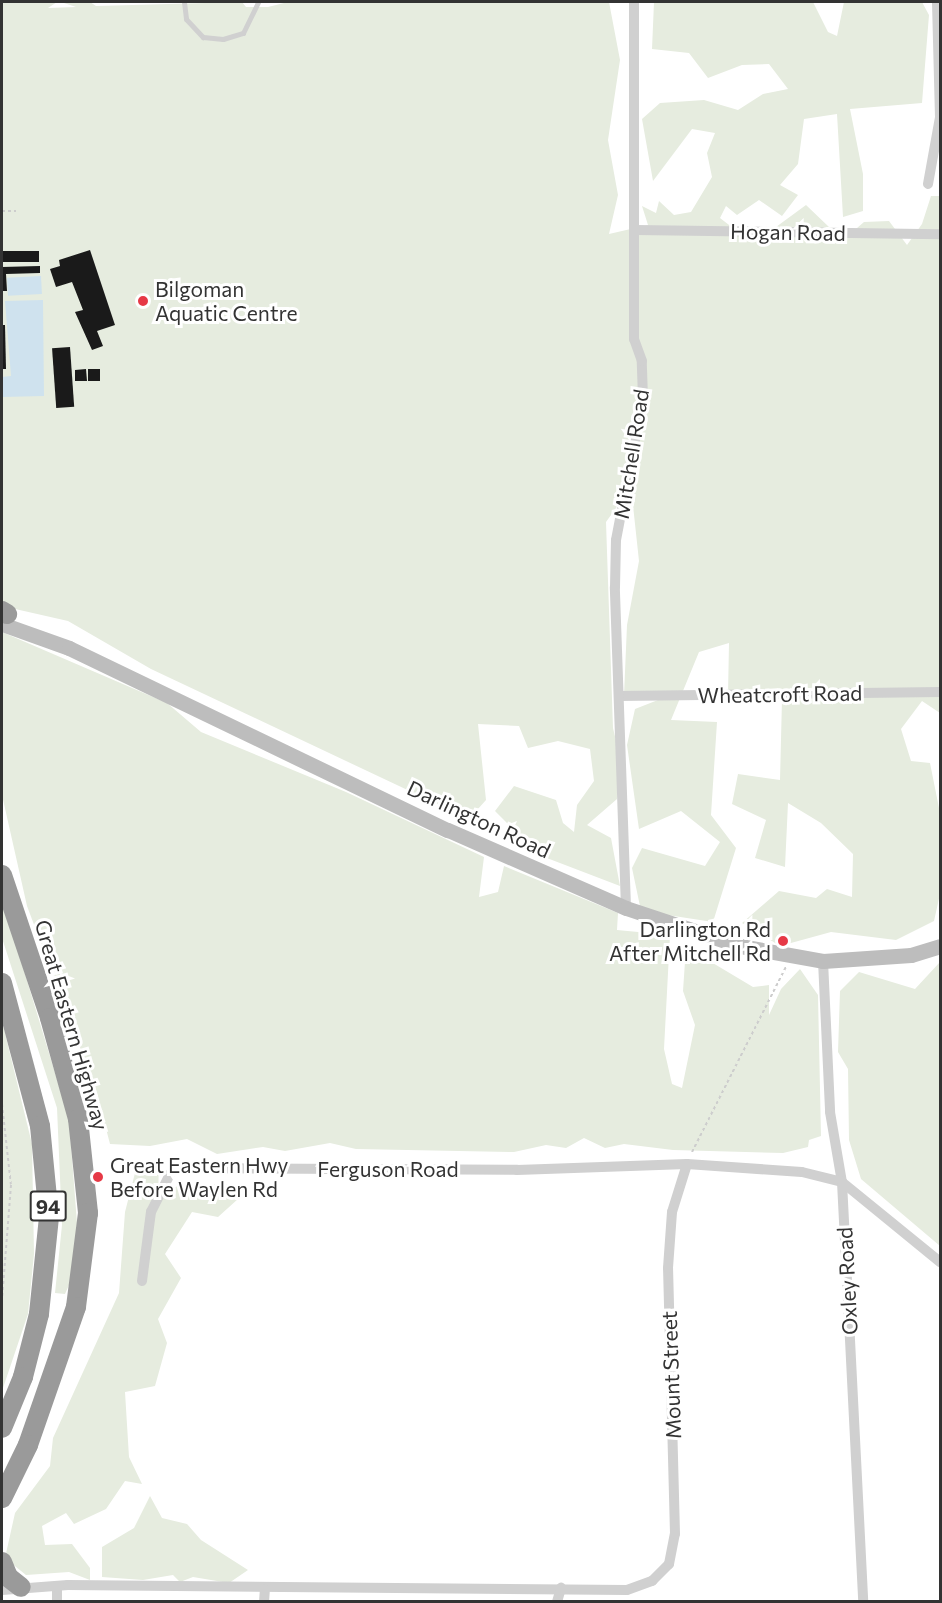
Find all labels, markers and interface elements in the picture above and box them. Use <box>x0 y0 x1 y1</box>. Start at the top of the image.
street label: Hogan Road <box>730 218 846 246</box>
place label: Bilgoman Aquatic Centre <box>155 276 298 326</box>
marker: Bilgoman Aquatic Centre <box>136 294 150 308</box>
street label: Mitchell Road <box>608 387 654 521</box>
street label: Wheatcroft Road <box>697 680 863 708</box>
street label: Darlington Road <box>403 775 555 863</box>
place label: Darlington Rd After Mitchell Rd <box>609 916 771 966</box>
street label: Great Eastern Highway <box>30 917 114 1133</box>
marker: Darlington Rd After Mitchell Rd <box>776 934 790 948</box>
place label: Great Eastern Hwy Before Waylen Rd <box>110 1152 288 1202</box>
street label: Ferguson Road <box>317 1156 459 1182</box>
marker: Great Eastern Hwy Before Waylen Rd <box>91 1170 105 1184</box>
road number: 94 <box>28 1189 68 1223</box>
street label: Oxley Road <box>832 1226 862 1336</box>
street label: Mount Street <box>656 1310 686 1440</box>

